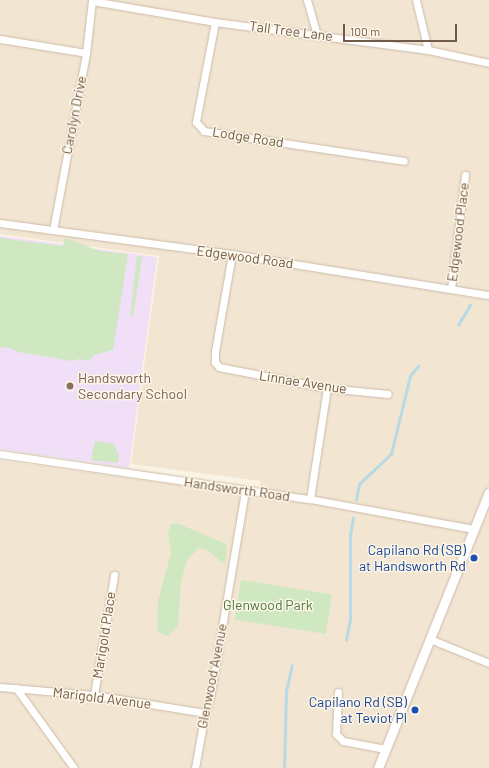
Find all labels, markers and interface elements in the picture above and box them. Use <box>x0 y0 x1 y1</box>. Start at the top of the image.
scale bar <box>345 16 459 42</box>
street label: Tall Tree Lane <box>248 18 334 44</box>
text: 100 m <box>350 24 380 38</box>
street label: Carolyn Drive <box>58 74 90 156</box>
street label: Lodge Road <box>211 123 285 151</box>
street label: Edgewood Place <box>444 181 472 283</box>
street label: Edgewood Road <box>196 242 294 272</box>
street label: Linnae Avenue <box>258 367 348 397</box>
place label: Handsworth Secondary School <box>78 370 187 402</box>
marker: Handsworth Secondary School <box>65 381 75 391</box>
street label: Handsworth Road <box>183 473 291 505</box>
place label: Capilano Rd (SB) at Handsworth Rd <box>359 542 466 574</box>
marker: Capilano Rd (SB) at Handsworth Rd <box>469 553 479 563</box>
street label: Marigold Place <box>89 590 119 680</box>
park label: Glenwood Park <box>223 597 313 613</box>
street label: Glenwood Avenue <box>194 622 230 730</box>
street label: Marigold Avenue <box>52 684 152 712</box>
place label: Capilano Rd (SB) at Teviot Pl <box>309 694 407 726</box>
marker: Capilano Rd (SB) at Teviot Pl <box>410 705 420 715</box>

